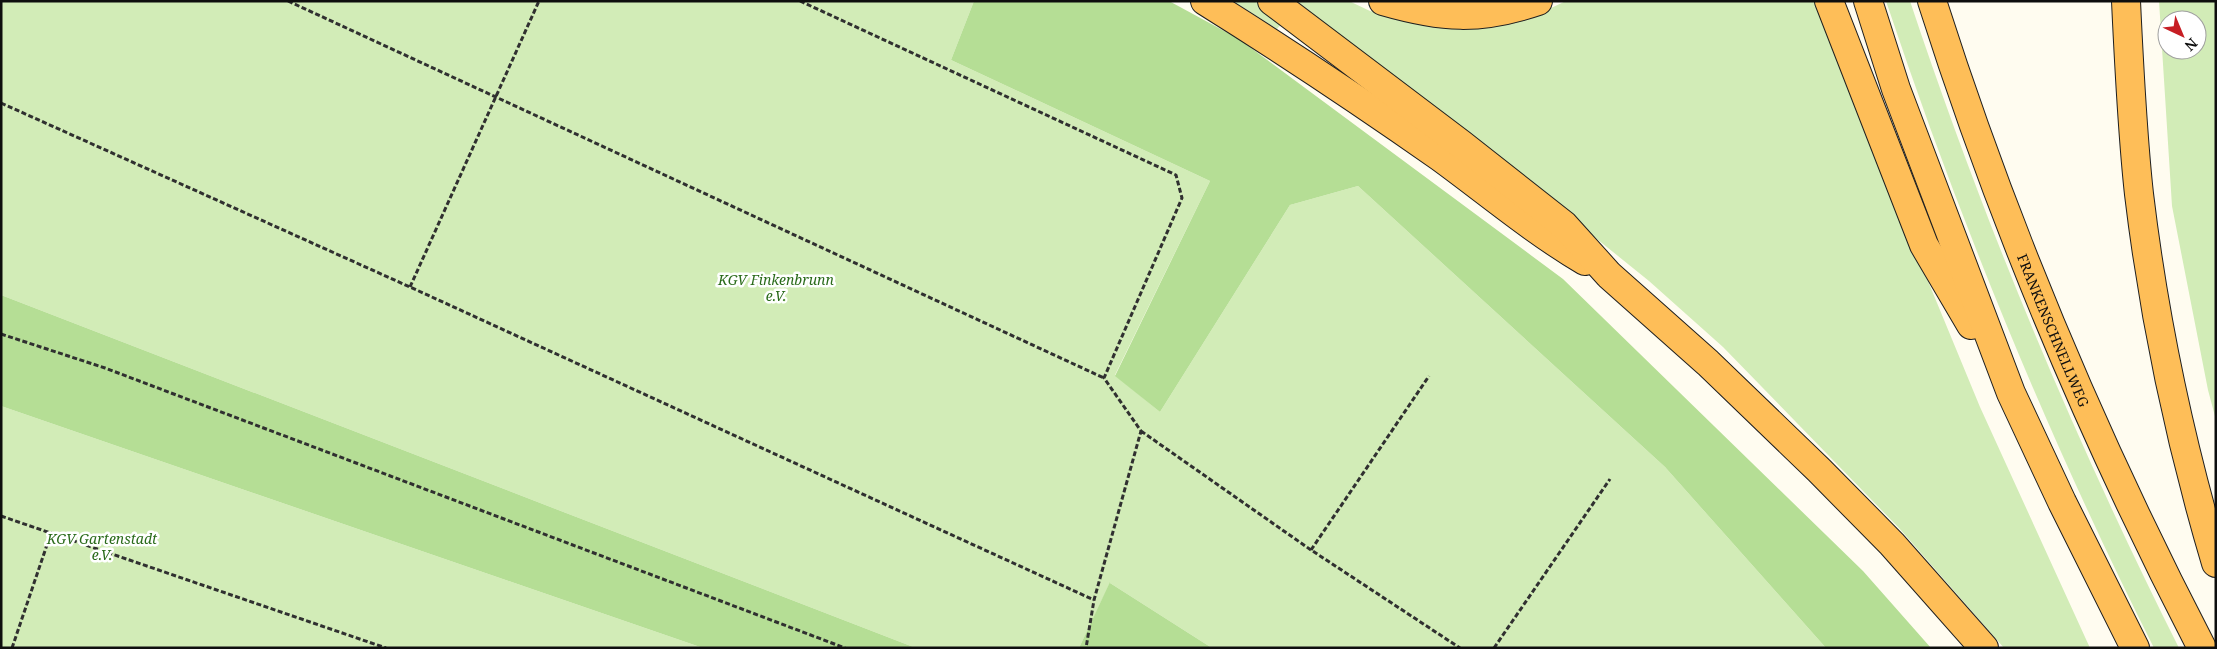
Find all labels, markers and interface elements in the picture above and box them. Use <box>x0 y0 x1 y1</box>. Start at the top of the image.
north arrow <box>2157 10 2207 60</box>
text: N <box>2181 34 2202 55</box>
street label: FRANKENSCHNELLWEG <box>2013 251 2094 410</box>
park label: KGV Finkenbrunn e.V. <box>717 270 835 305</box>
park label: KGV Gartenstadt e.V. <box>46 529 158 564</box>

